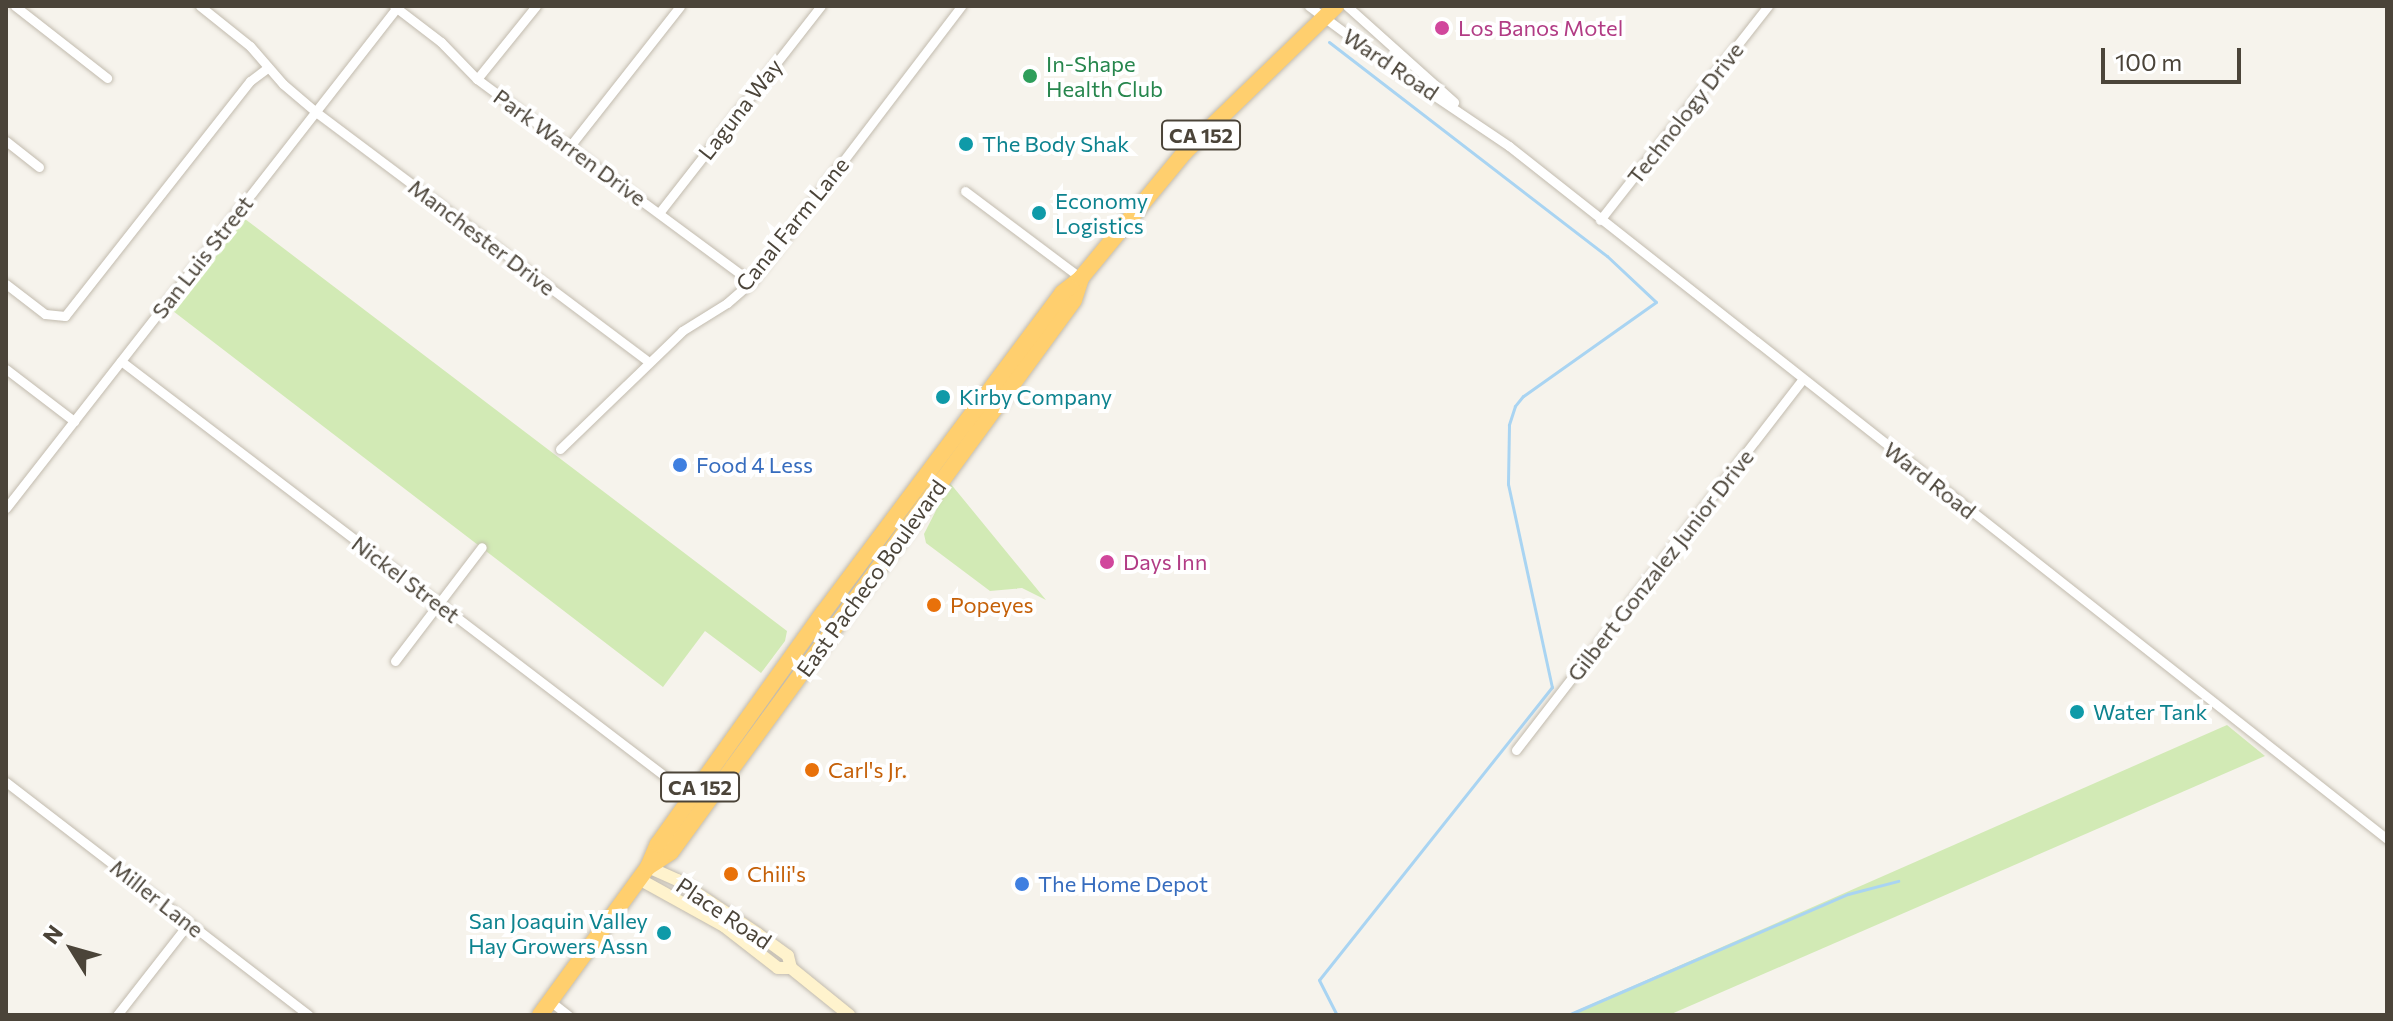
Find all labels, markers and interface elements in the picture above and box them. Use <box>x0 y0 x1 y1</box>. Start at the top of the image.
place label: Los Banos Motel <box>1458 15 1623 41</box>
marker: Los Banos Motel <box>1433 19 1451 37</box>
street label: Ward Road <box>1338 22 1444 106</box>
scale bar <box>2105 32 2245 82</box>
street label: Technology Drive <box>1621 37 1749 189</box>
text: 100 m <box>2115 47 2182 76</box>
place label: In-Shape Health Club <box>1046 50 1163 102</box>
street label: Laguna Way <box>692 53 788 165</box>
marker: In-Shape Health Club <box>1021 67 1039 85</box>
street label: Park Warren Drive <box>489 83 651 211</box>
road number: CA 152 <box>1161 119 1241 151</box>
place label: The Body Shak <box>982 131 1129 157</box>
marker: The Body Shak <box>957 135 975 153</box>
street label: Canal Farm Lane <box>730 152 854 296</box>
street label: Manchester Drive <box>404 173 560 301</box>
place label: Economy Logistics <box>1055 187 1148 238</box>
street label: San Luis Street <box>146 190 258 324</box>
marker: Economy Logistics <box>1030 204 1048 222</box>
place label: Kirby Company <box>959 384 1112 410</box>
marker: Kirby Company <box>934 388 952 406</box>
street label: Ward Road <box>1879 436 1981 524</box>
street label: Gilbert Gonzalez Junior Drive <box>1561 444 1759 686</box>
place label: Food 4 Less <box>696 452 813 478</box>
marker: Food 4 Less <box>671 456 689 474</box>
street label: East Pacheco Boulevard <box>791 475 951 681</box>
street label: Nickel Street <box>347 530 465 628</box>
place label: Days Inn <box>1123 549 1207 575</box>
marker: Days Inn <box>1098 553 1116 571</box>
place label: Popeyes <box>950 592 1034 618</box>
marker: Popeyes <box>925 596 943 614</box>
place label: Water Tank <box>2093 699 2207 725</box>
marker: Water Tank <box>2068 703 2086 721</box>
place label: Carl's Jr. <box>828 757 907 783</box>
marker: Carl's Jr. <box>803 761 821 779</box>
road number: CA 152 <box>660 771 740 803</box>
street label: Miller Lane <box>105 853 209 943</box>
place label: Chili's <box>747 861 806 887</box>
marker: Chili's <box>722 865 740 883</box>
place label: The Home Depot <box>1038 871 1208 897</box>
street label: Place Road <box>671 872 777 954</box>
marker: The Home Depot <box>1013 875 1031 893</box>
place label: San Joaquin Valley Hay Growers Assn <box>468 907 648 958</box>
north arrow <box>32 909 112 989</box>
text: N <box>37 920 68 949</box>
marker: San Joaquin Valley Hay Growers Assn <box>655 924 673 942</box>

